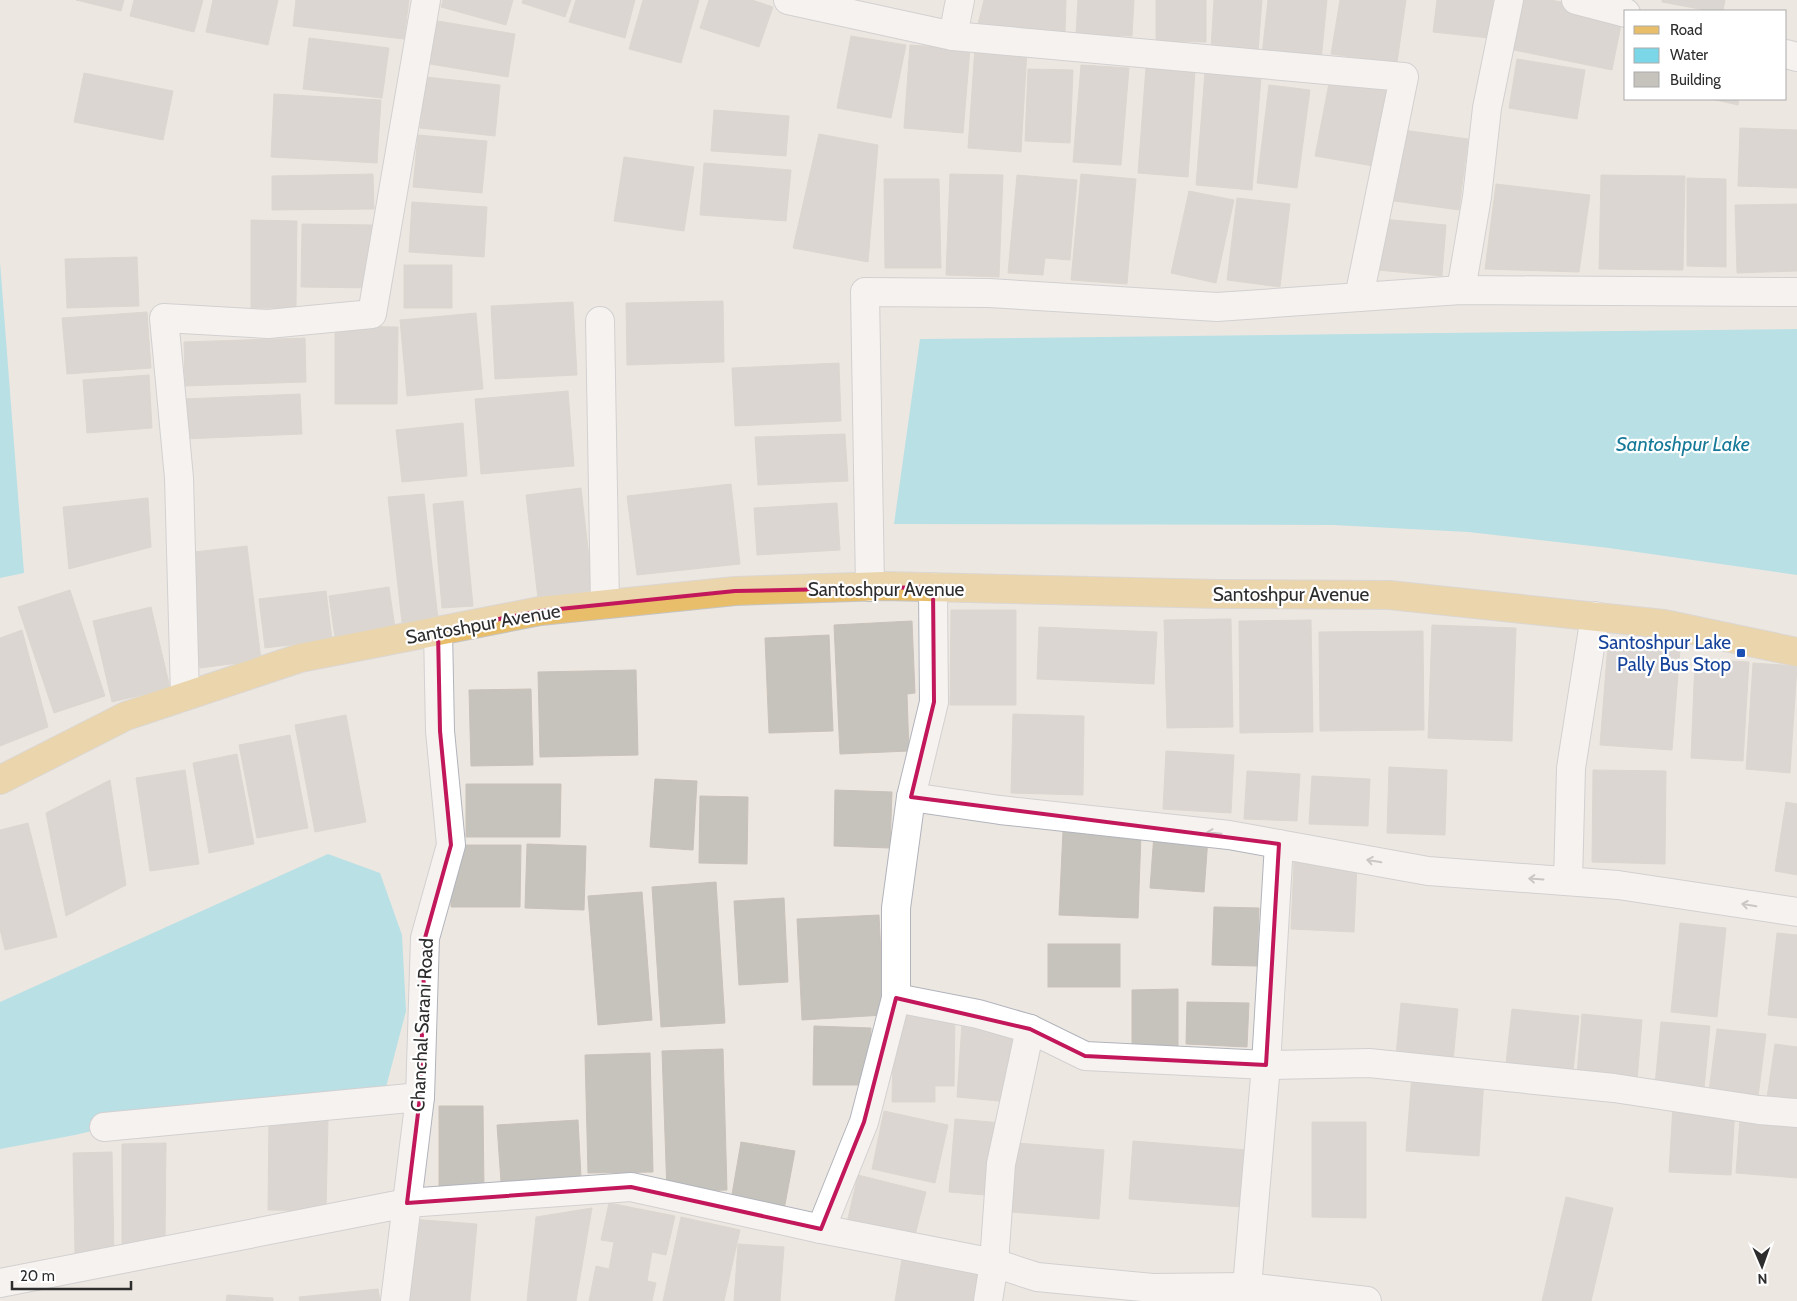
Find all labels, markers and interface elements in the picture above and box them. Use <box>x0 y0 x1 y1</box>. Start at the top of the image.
legend <box>1624 10 1787 100</box>
text: Road <box>1670 21 1703 39</box>
text: Water <box>1670 46 1708 64</box>
text: Building <box>1670 71 1721 89</box>
water label: Santoshpur Lake <box>1616 432 1750 456</box>
street label: Santoshpur Avenue <box>808 578 965 601</box>
street label: Santoshpur Avenue <box>1213 583 1370 606</box>
street label: Santoshpur Avenue <box>404 599 562 649</box>
place label: Santoshpur Lake Pally Bus Stop <box>1598 631 1731 676</box>
marker: Santoshpur Lake Pally Bus Stop <box>1735 647 1747 659</box>
one-way arrow <box>1206 828 1222 838</box>
one-way arrow <box>1367 856 1383 866</box>
one-way arrow <box>1528 874 1544 884</box>
one-way arrow <box>1741 899 1757 909</box>
street label: Chanchal Sarani Road <box>406 938 438 1112</box>
north arrow <box>1737 1241 1787 1291</box>
scale bar <box>12 1258 131 1290</box>
text: 20 m <box>20 1267 55 1285</box>
text: N <box>1757 1270 1768 1288</box>

